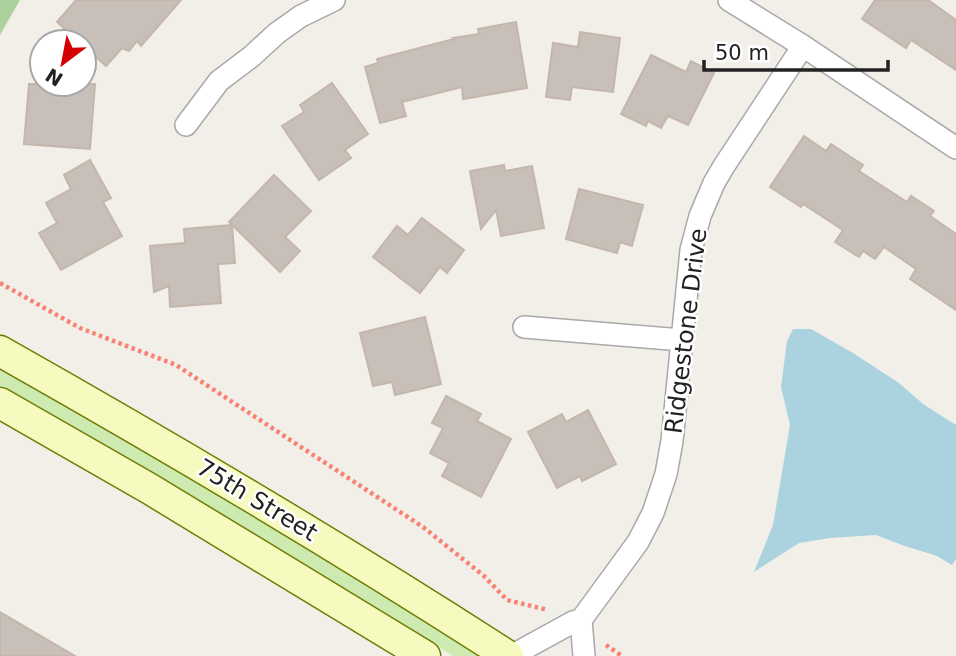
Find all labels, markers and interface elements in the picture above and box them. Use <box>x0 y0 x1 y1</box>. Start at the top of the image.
north arrow <box>28 28 98 98</box>
scale bar <box>704 28 888 72</box>
text: 50 m <box>715 41 769 65</box>
text: N <box>41 64 67 91</box>
street label: Ridgestone Drive <box>660 227 712 435</box>
street label: 75th Street <box>192 453 322 547</box>

